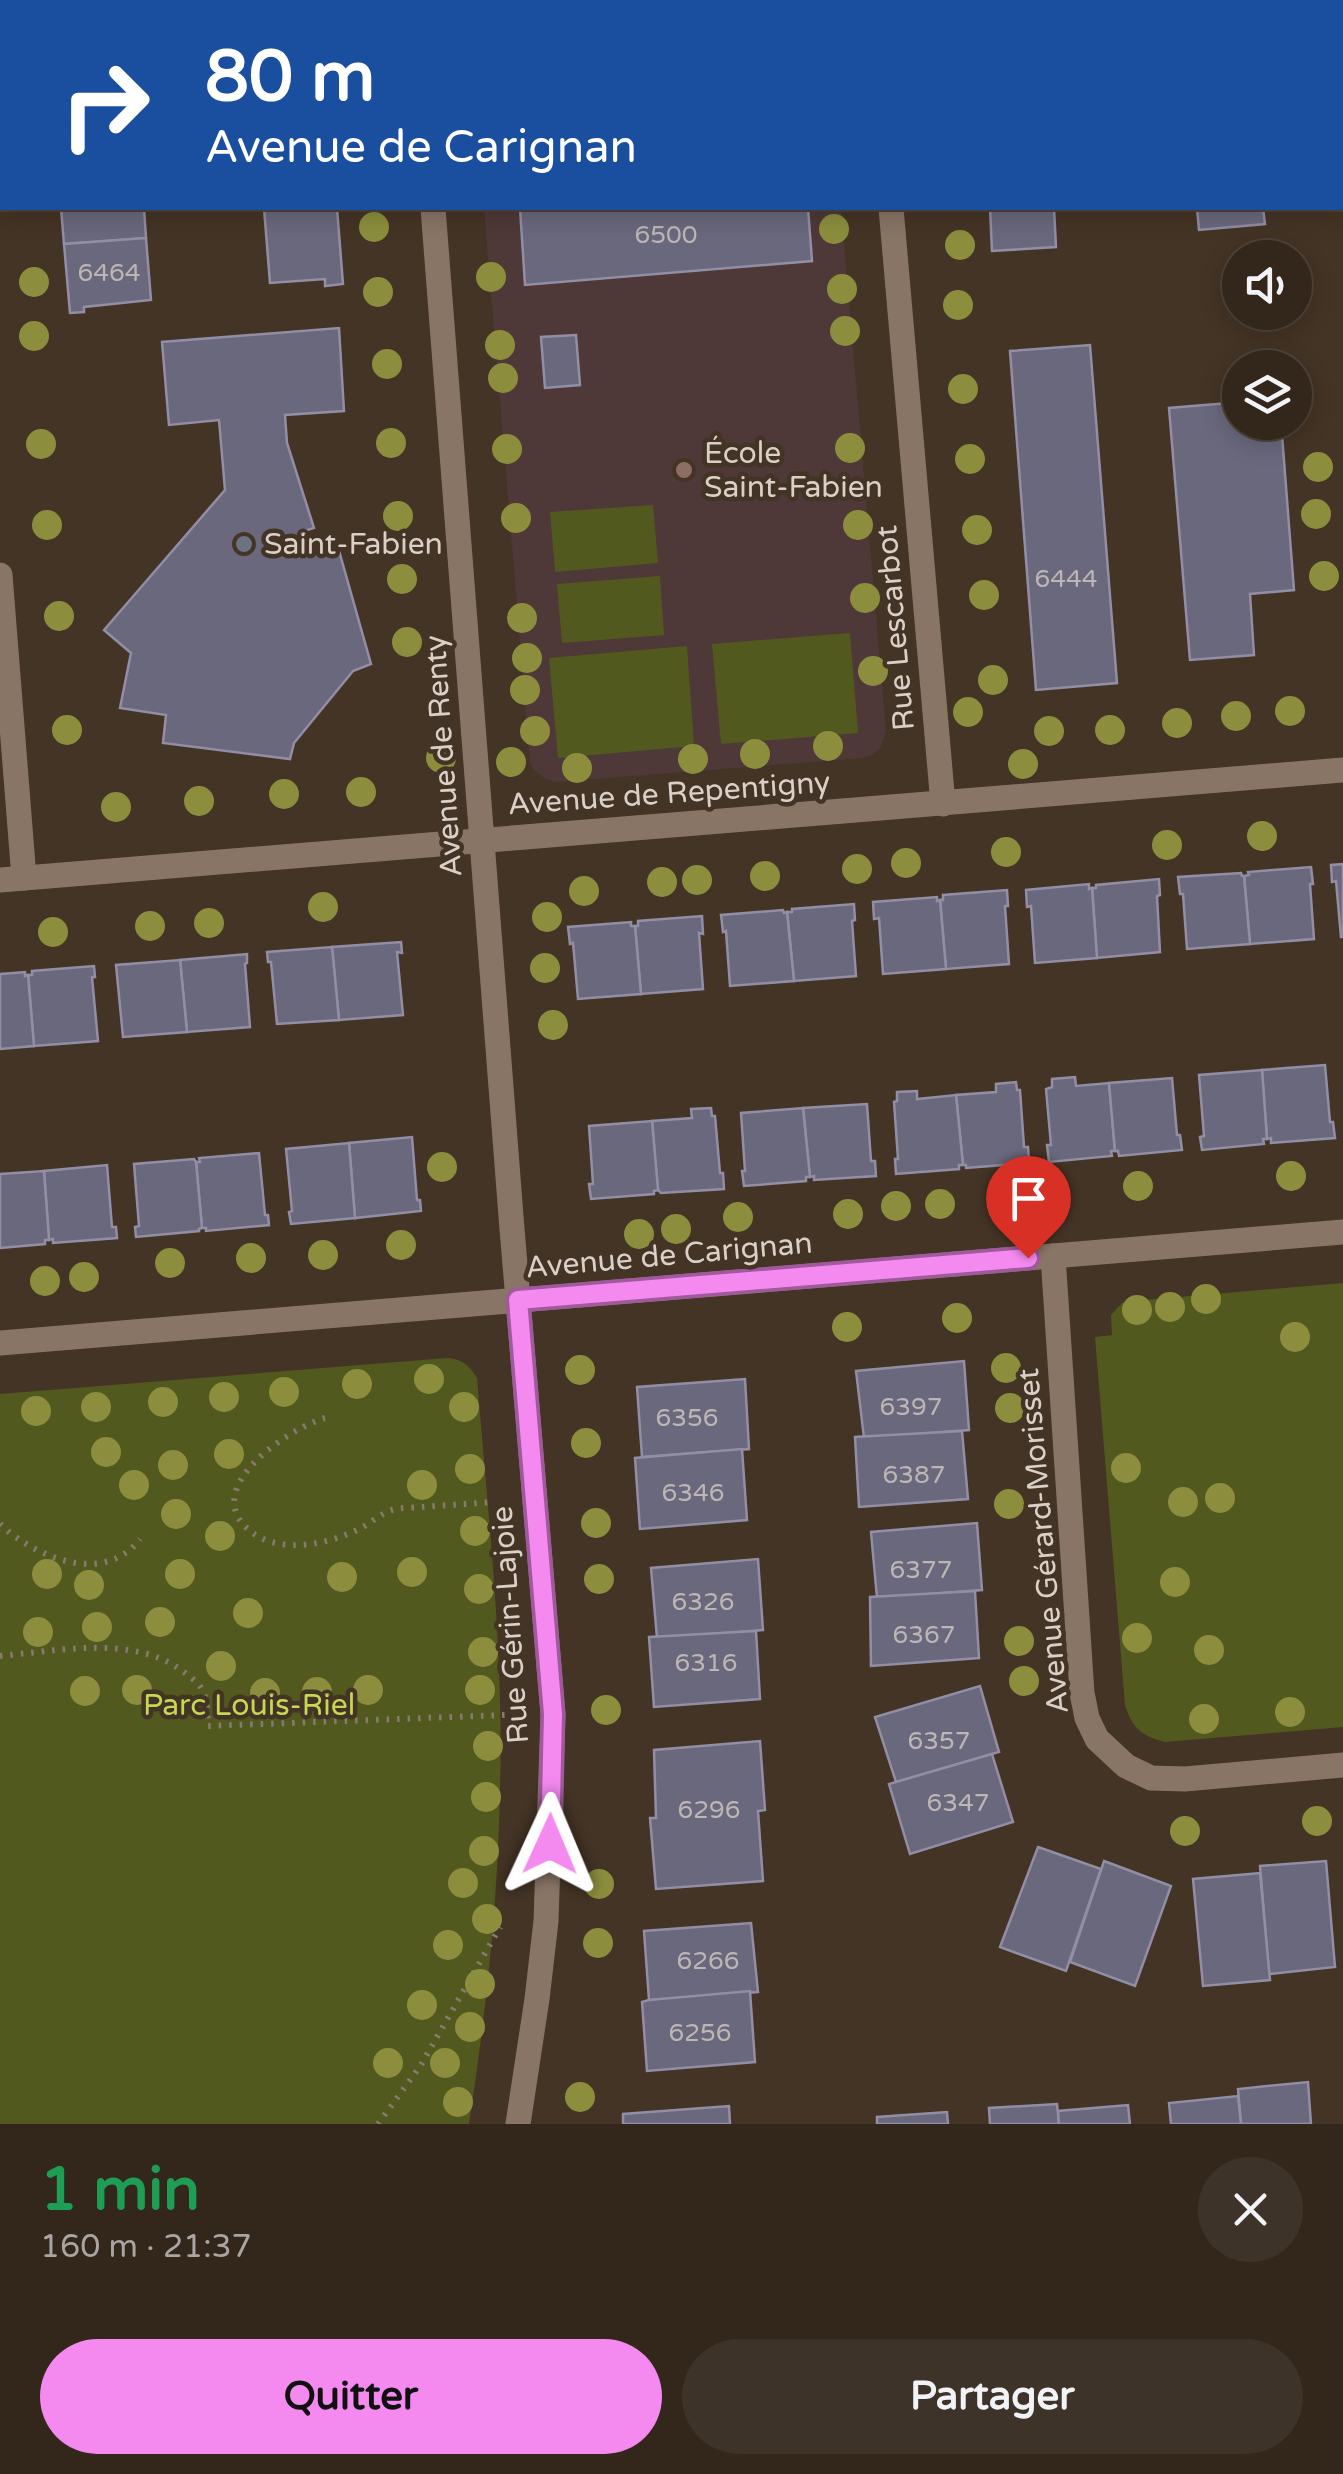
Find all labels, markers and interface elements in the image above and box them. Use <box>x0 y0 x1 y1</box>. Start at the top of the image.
text: 80 m <box>205 36 375 120</box>
icon: right <box>40 40 170 170</box>
text: Avenue de Carignan <box>205 121 637 175</box>
house number: 6500 <box>635 220 697 250</box>
map controls <box>1222 240 1312 440</box>
button: sound <box>1222 240 1312 330</box>
house number: 6464 <box>78 258 140 288</box>
button: layers <box>1222 350 1312 440</box>
place label: École Saint-Fabien <box>704 435 883 506</box>
marker: École Saint-Fabien <box>673 459 695 481</box>
street label: Rue Lescarbot <box>868 524 923 732</box>
place label: Saint-Fabien <box>264 526 443 563</box>
marker: Saint-Fabien <box>233 533 255 555</box>
house number: 6444 <box>1035 564 1097 594</box>
street label: Avenue de Renty <box>417 634 470 878</box>
street label: Avenue de Repentigny <box>507 764 831 823</box>
pin <box>986 1156 1071 1259</box>
icon: arrive <box>1001 1171 1056 1226</box>
street label: Avenue de Carignan <box>524 1225 814 1286</box>
street label: Avenue Gérard-Morisset <box>1010 1367 1077 1715</box>
house number: 6397 <box>880 1392 942 1422</box>
house number: 6356 <box>656 1403 718 1433</box>
house number: 6387 <box>883 1460 945 1490</box>
house number: 6346 <box>662 1478 724 1508</box>
street label: Rue Gérin-Lajoie <box>484 1505 537 1745</box>
house number: 6377 <box>890 1555 952 1585</box>
house number: 6326 <box>672 1587 734 1617</box>
house number: 6367 <box>893 1620 955 1650</box>
house number: 6316 <box>675 1648 737 1678</box>
park label: Parc Louis-Riel <box>143 1687 355 1724</box>
house number: 6357 <box>908 1726 970 1756</box>
house number: 6347 <box>927 1788 989 1818</box>
position arrow <box>498 1792 602 1896</box>
house number: 6296 <box>678 1795 740 1825</box>
house number: 6266 <box>677 1946 739 1976</box>
house number: 6256 <box>669 2018 731 2048</box>
text: 1 min <box>40 2154 200 2226</box>
button: close <box>1198 2157 1303 2262</box>
text: 160 m · 21:37 <box>40 2228 252 2266</box>
button: Quitter <box>40 2339 662 2454</box>
button: Partager <box>682 2339 1303 2454</box>

